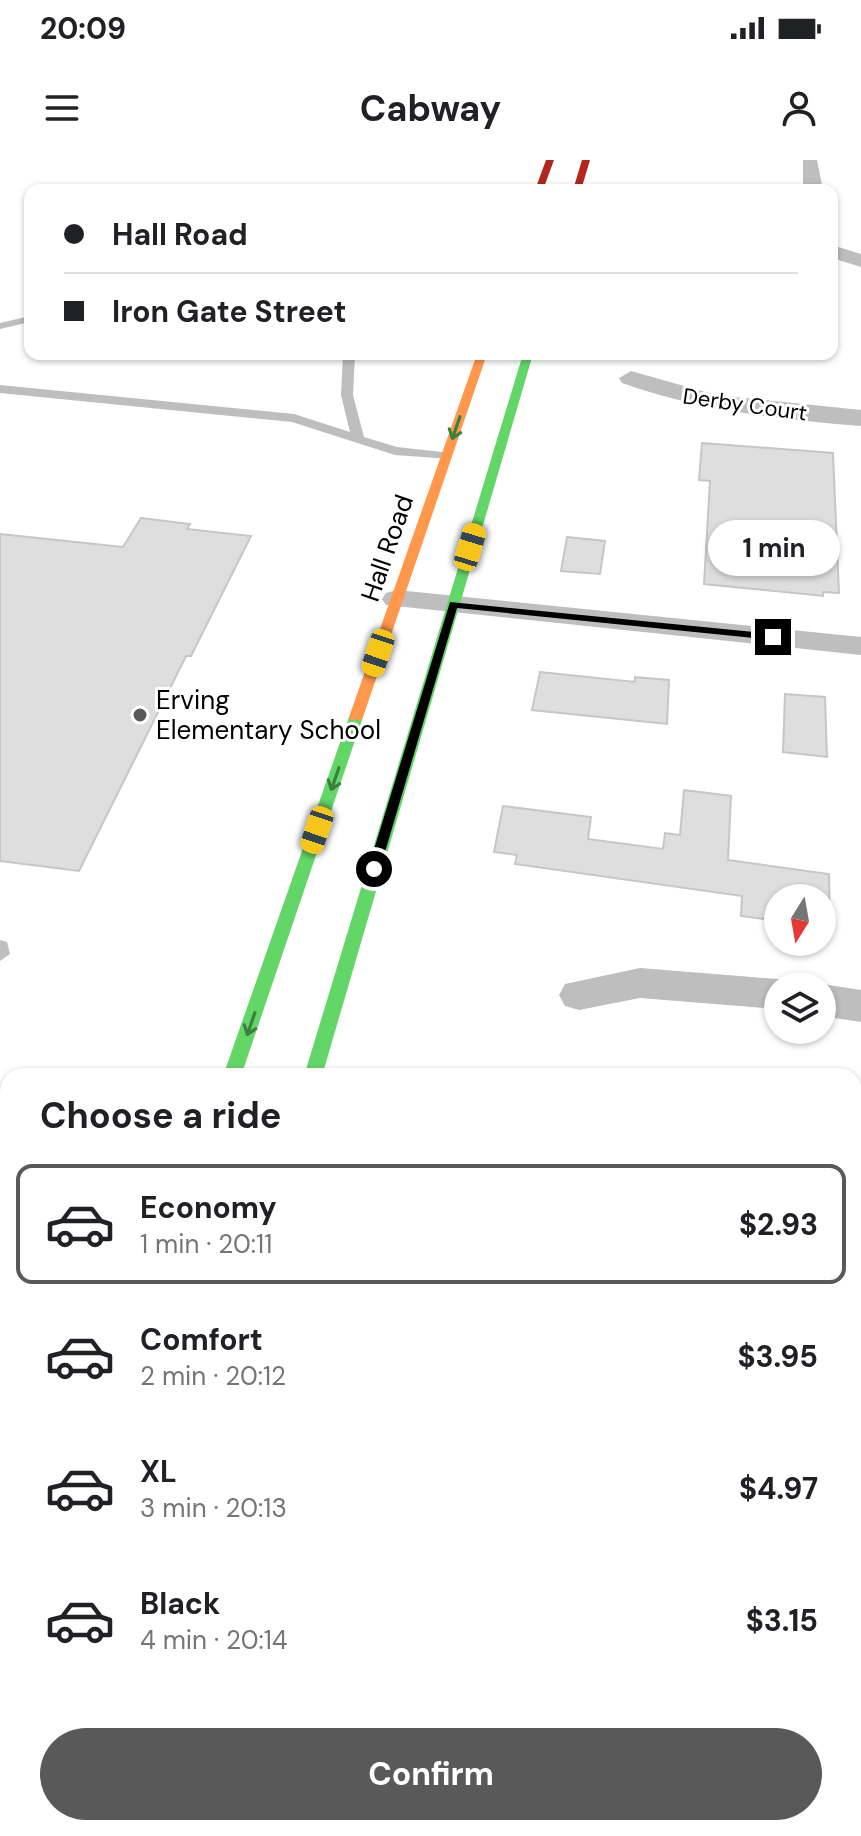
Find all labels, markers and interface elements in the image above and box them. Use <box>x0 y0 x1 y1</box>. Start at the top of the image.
text: 20:09 <box>40 9 126 48</box>
text: Cabway <box>360 85 501 132</box>
icon: menu <box>40 86 84 130</box>
icon: person <box>777 86 821 130</box>
text: Hall Road <box>112 215 248 254</box>
text: Iron Gate Street <box>112 292 347 331</box>
street label: Derby Court <box>681 381 809 428</box>
one-way arrow <box>448 415 463 440</box>
street label: Hall Road <box>353 490 421 606</box>
car <box>452 521 488 573</box>
callout: 1 min <box>707 521 839 577</box>
text: 1 min <box>742 531 806 565</box>
route end <box>755 619 791 655</box>
car <box>359 626 397 680</box>
place label: Erving Elementary School <box>156 683 381 747</box>
marker: Erving Elementary School <box>131 706 149 724</box>
one-way arrow <box>326 766 341 791</box>
car <box>298 803 336 857</box>
route start <box>356 851 392 887</box>
north arrow <box>764 884 836 956</box>
map controls <box>764 884 836 1044</box>
button: layers <box>764 972 836 1044</box>
one-way arrow <box>242 1011 257 1036</box>
text: Choose a ride <box>40 1092 281 1139</box>
icon: car <box>44 1188 116 1260</box>
text: Economy <box>140 1188 277 1227</box>
text: $2.93 <box>739 1205 818 1244</box>
text: 1 min · 20:11 <box>140 1227 272 1261</box>
icon: car <box>44 1320 116 1392</box>
text: Comfort <box>140 1320 263 1359</box>
text: $3.95 <box>737 1337 818 1376</box>
text: 2 min · 20:12 <box>140 1359 286 1393</box>
icon: car <box>44 1452 116 1524</box>
text: XL <box>140 1452 177 1491</box>
text: $4.97 <box>739 1469 818 1508</box>
text: 3 min · 20:13 <box>140 1491 287 1525</box>
icon: car <box>44 1584 116 1656</box>
text: Black <box>140 1584 220 1623</box>
text: $3.15 <box>746 1601 818 1640</box>
text: 4 min · 20:14 <box>140 1623 288 1657</box>
button: Confirm <box>40 1728 822 1820</box>

